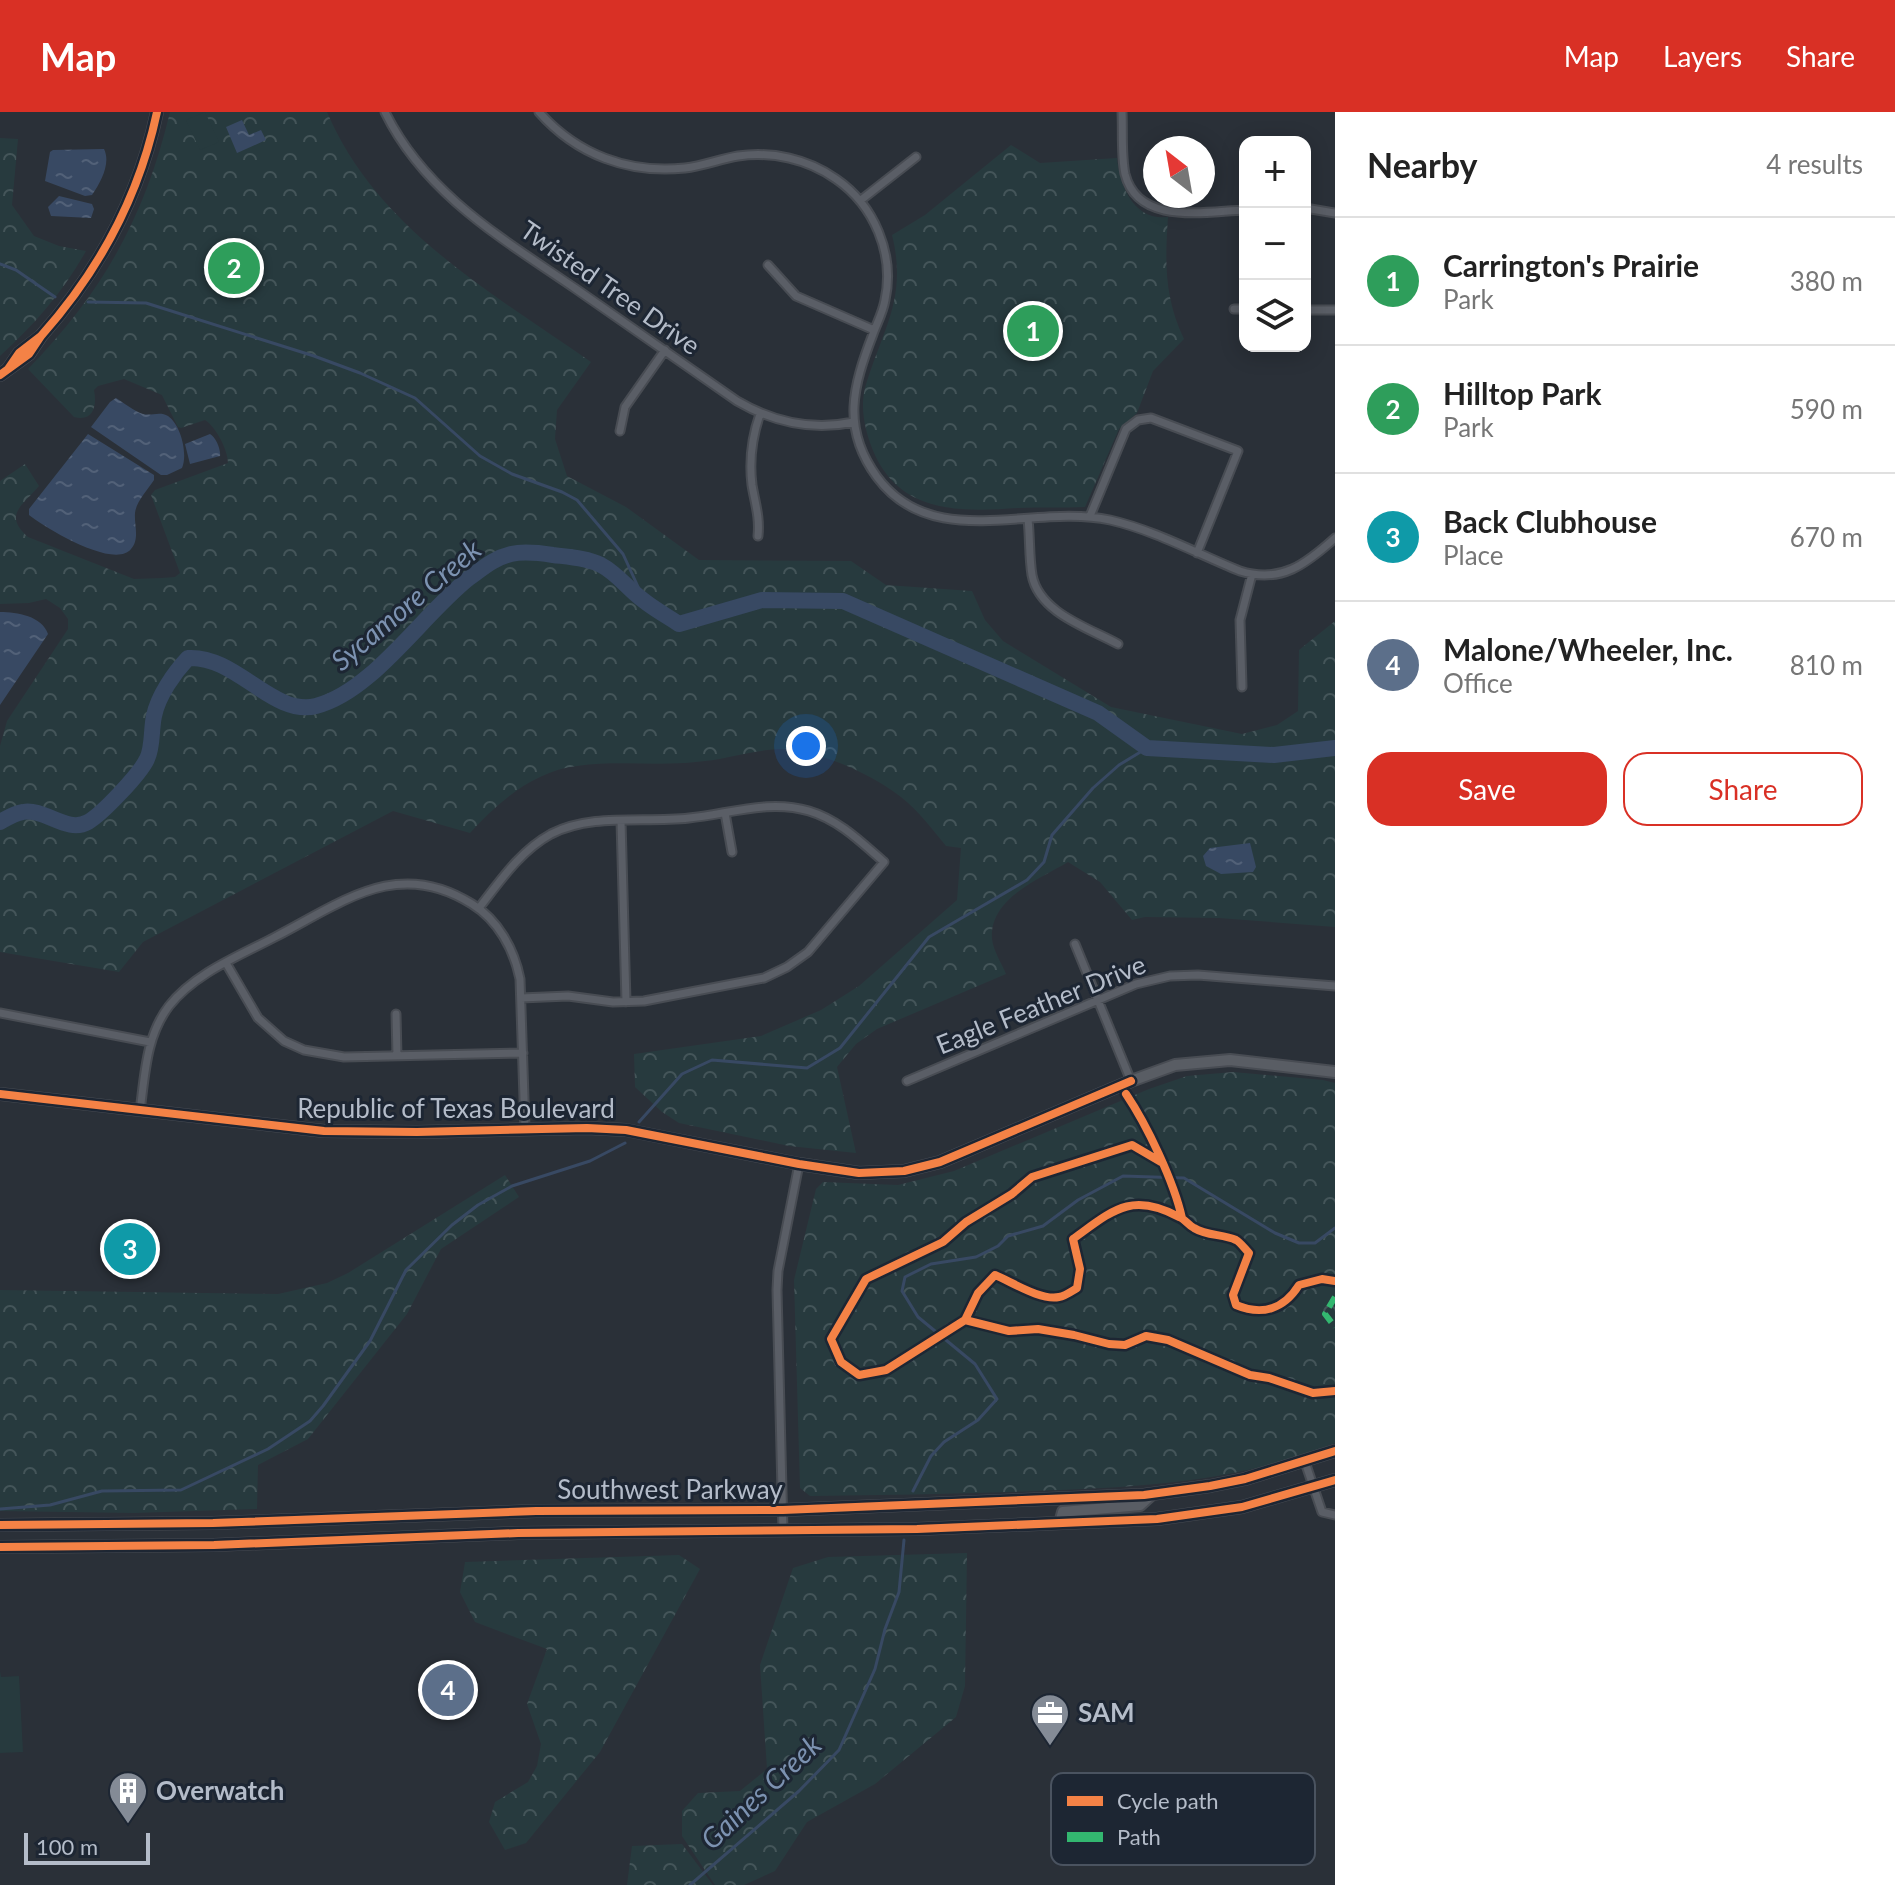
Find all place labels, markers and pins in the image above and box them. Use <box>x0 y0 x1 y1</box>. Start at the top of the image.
pin: 2 <box>208 238 260 298</box>
pin: 1 <box>1007 301 1059 361</box>
pin: 3 <box>104 1219 156 1279</box>
pin: 4 <box>422 1660 474 1720</box>
office icon: SAM <box>1029 1692 1071 1747</box>
place label: SAM <box>1078 1696 1135 1728</box>
building icon: Overwatch <box>107 1770 149 1825</box>
place label: Overwatch <box>156 1774 284 1806</box>

